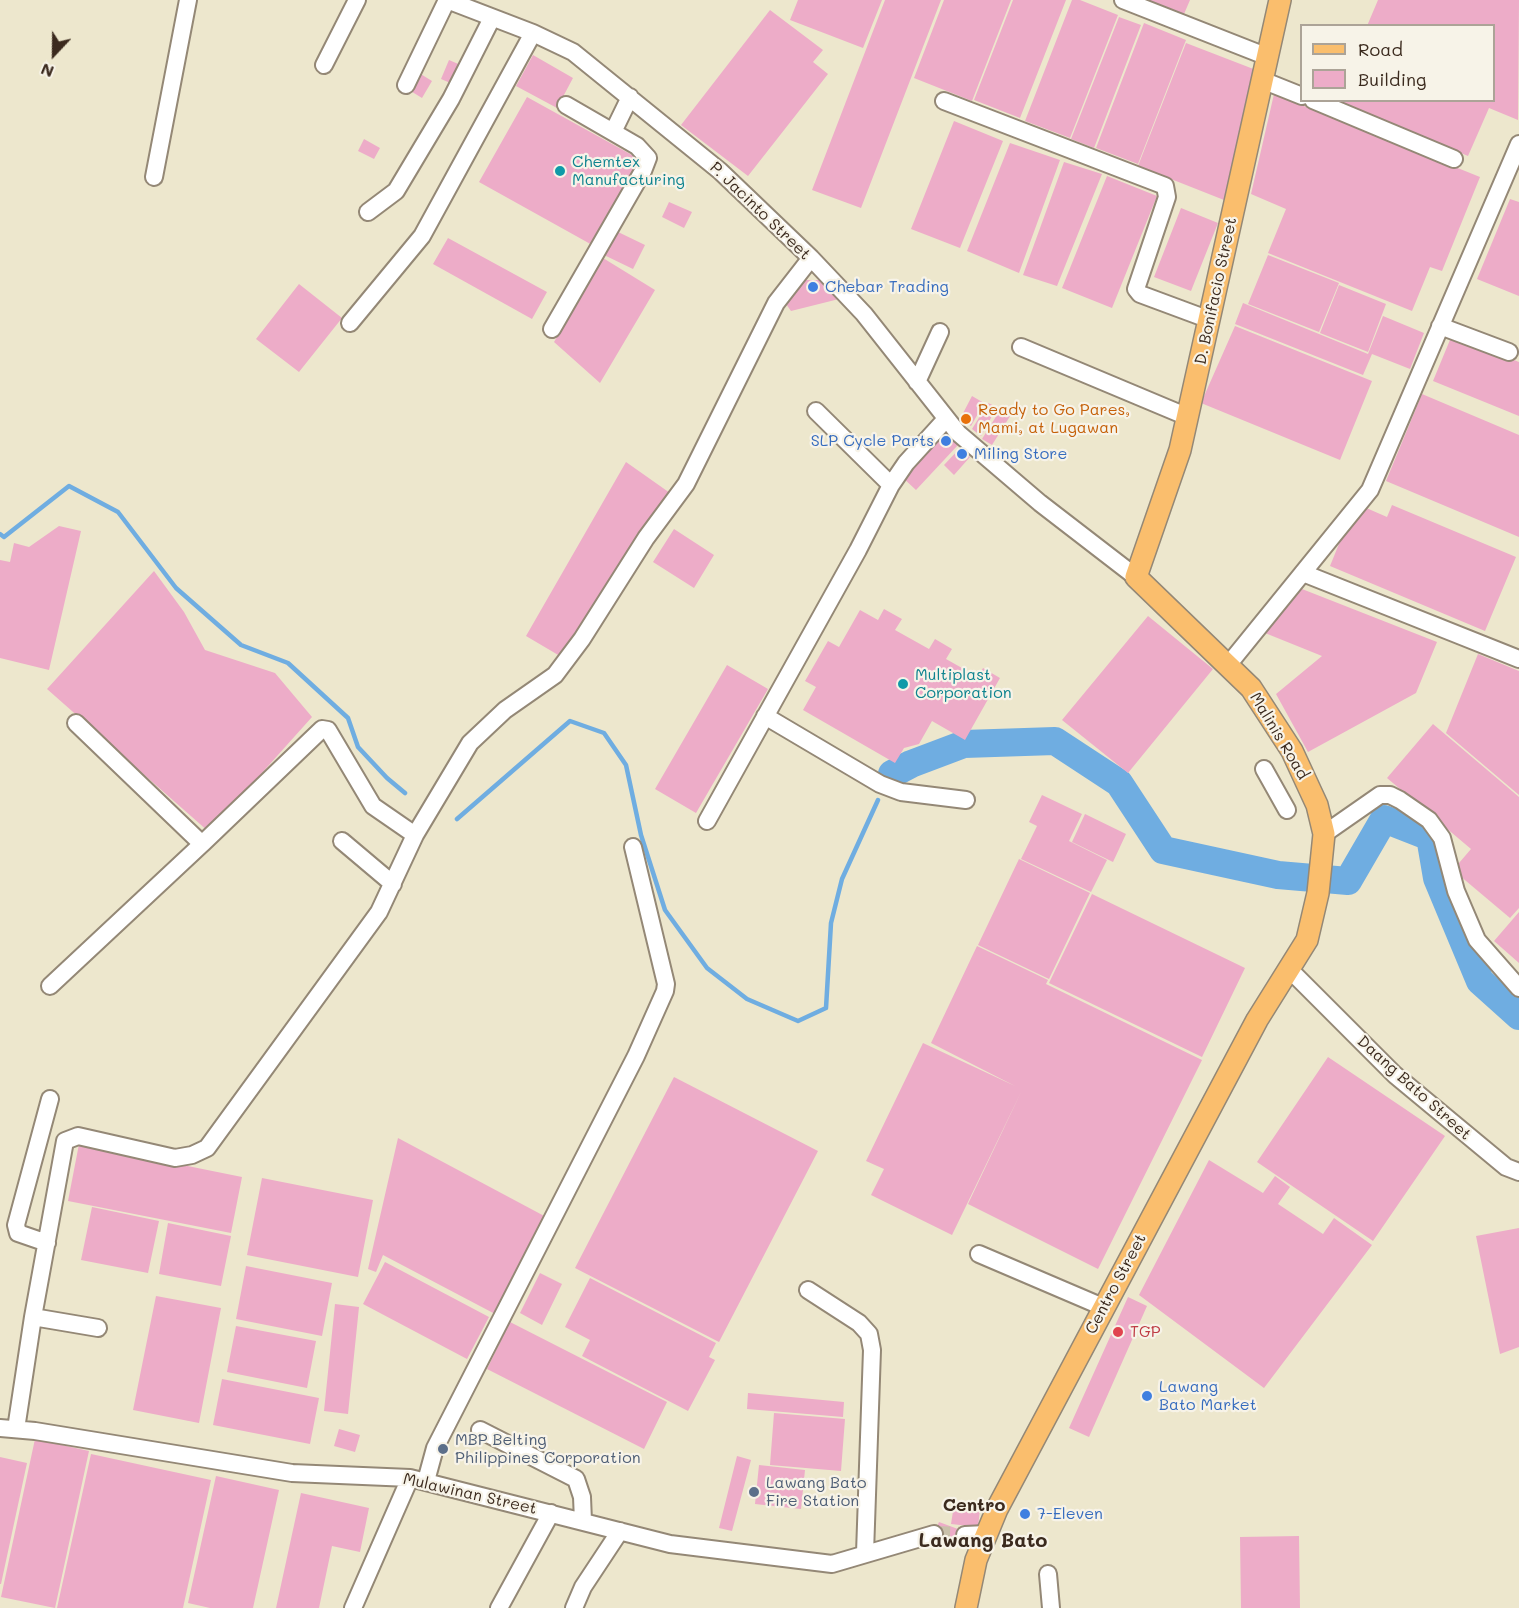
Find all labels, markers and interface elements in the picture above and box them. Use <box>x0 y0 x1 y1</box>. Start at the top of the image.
north arrow <box>24 24 84 84</box>
legend <box>1300 24 1495 102</box>
text: Road <box>1358 37 1403 61</box>
text: N <box>38 59 57 83</box>
text: Building <box>1358 67 1426 91</box>
place label: Chemtex Manufacturing <box>572 152 685 190</box>
street label: P. Jacinto Street <box>706 158 814 264</box>
marker: Chemtex Manufacturing <box>553 164 567 178</box>
street label: D. Bonifacio Street <box>1191 216 1241 366</box>
place label: Chebar Trading <box>825 277 949 297</box>
marker: Chebar Trading <box>806 280 820 294</box>
place label: Ready to Go Pares, Mami, at Lugawan <box>978 400 1130 438</box>
marker: Ready to Go Pares, Mami, at Lugawan <box>959 412 973 426</box>
place label: SLP Cycle Parts <box>811 431 934 451</box>
marker: SLP Cycle Parts <box>939 434 953 448</box>
place label: Miling Store <box>974 444 1067 464</box>
marker: Miling Store <box>955 447 969 461</box>
place label: Multiplast Corporation <box>915 665 1012 703</box>
marker: Multiplast Corporation <box>896 677 910 691</box>
street label: Malinis Road <box>1245 689 1313 783</box>
street label: Daang Bato Street <box>1353 1032 1475 1144</box>
street label: Centro Street <box>1082 1231 1150 1337</box>
place label: TGP <box>1130 1322 1161 1342</box>
marker: TGP <box>1111 1325 1125 1339</box>
place label: Lawang Bato Market <box>1159 1377 1257 1415</box>
marker: Lawang Bato Market <box>1140 1389 1154 1403</box>
place label: MBP Belting Philippines Corporation <box>455 1430 641 1468</box>
marker: MBP Belting Philippines Corporation <box>436 1442 450 1456</box>
street label: Mulawinan Street <box>401 1469 539 1519</box>
place label: Lawang Bato Fire Station <box>766 1473 866 1511</box>
marker: Lawang Bato Fire Station <box>747 1485 761 1499</box>
district label: Centro <box>943 1494 1005 1516</box>
place label: 7-Eleven <box>1037 1504 1103 1524</box>
marker: 7-Eleven <box>1018 1507 1032 1521</box>
district label: Lawang Bato <box>919 1529 1047 1553</box>

